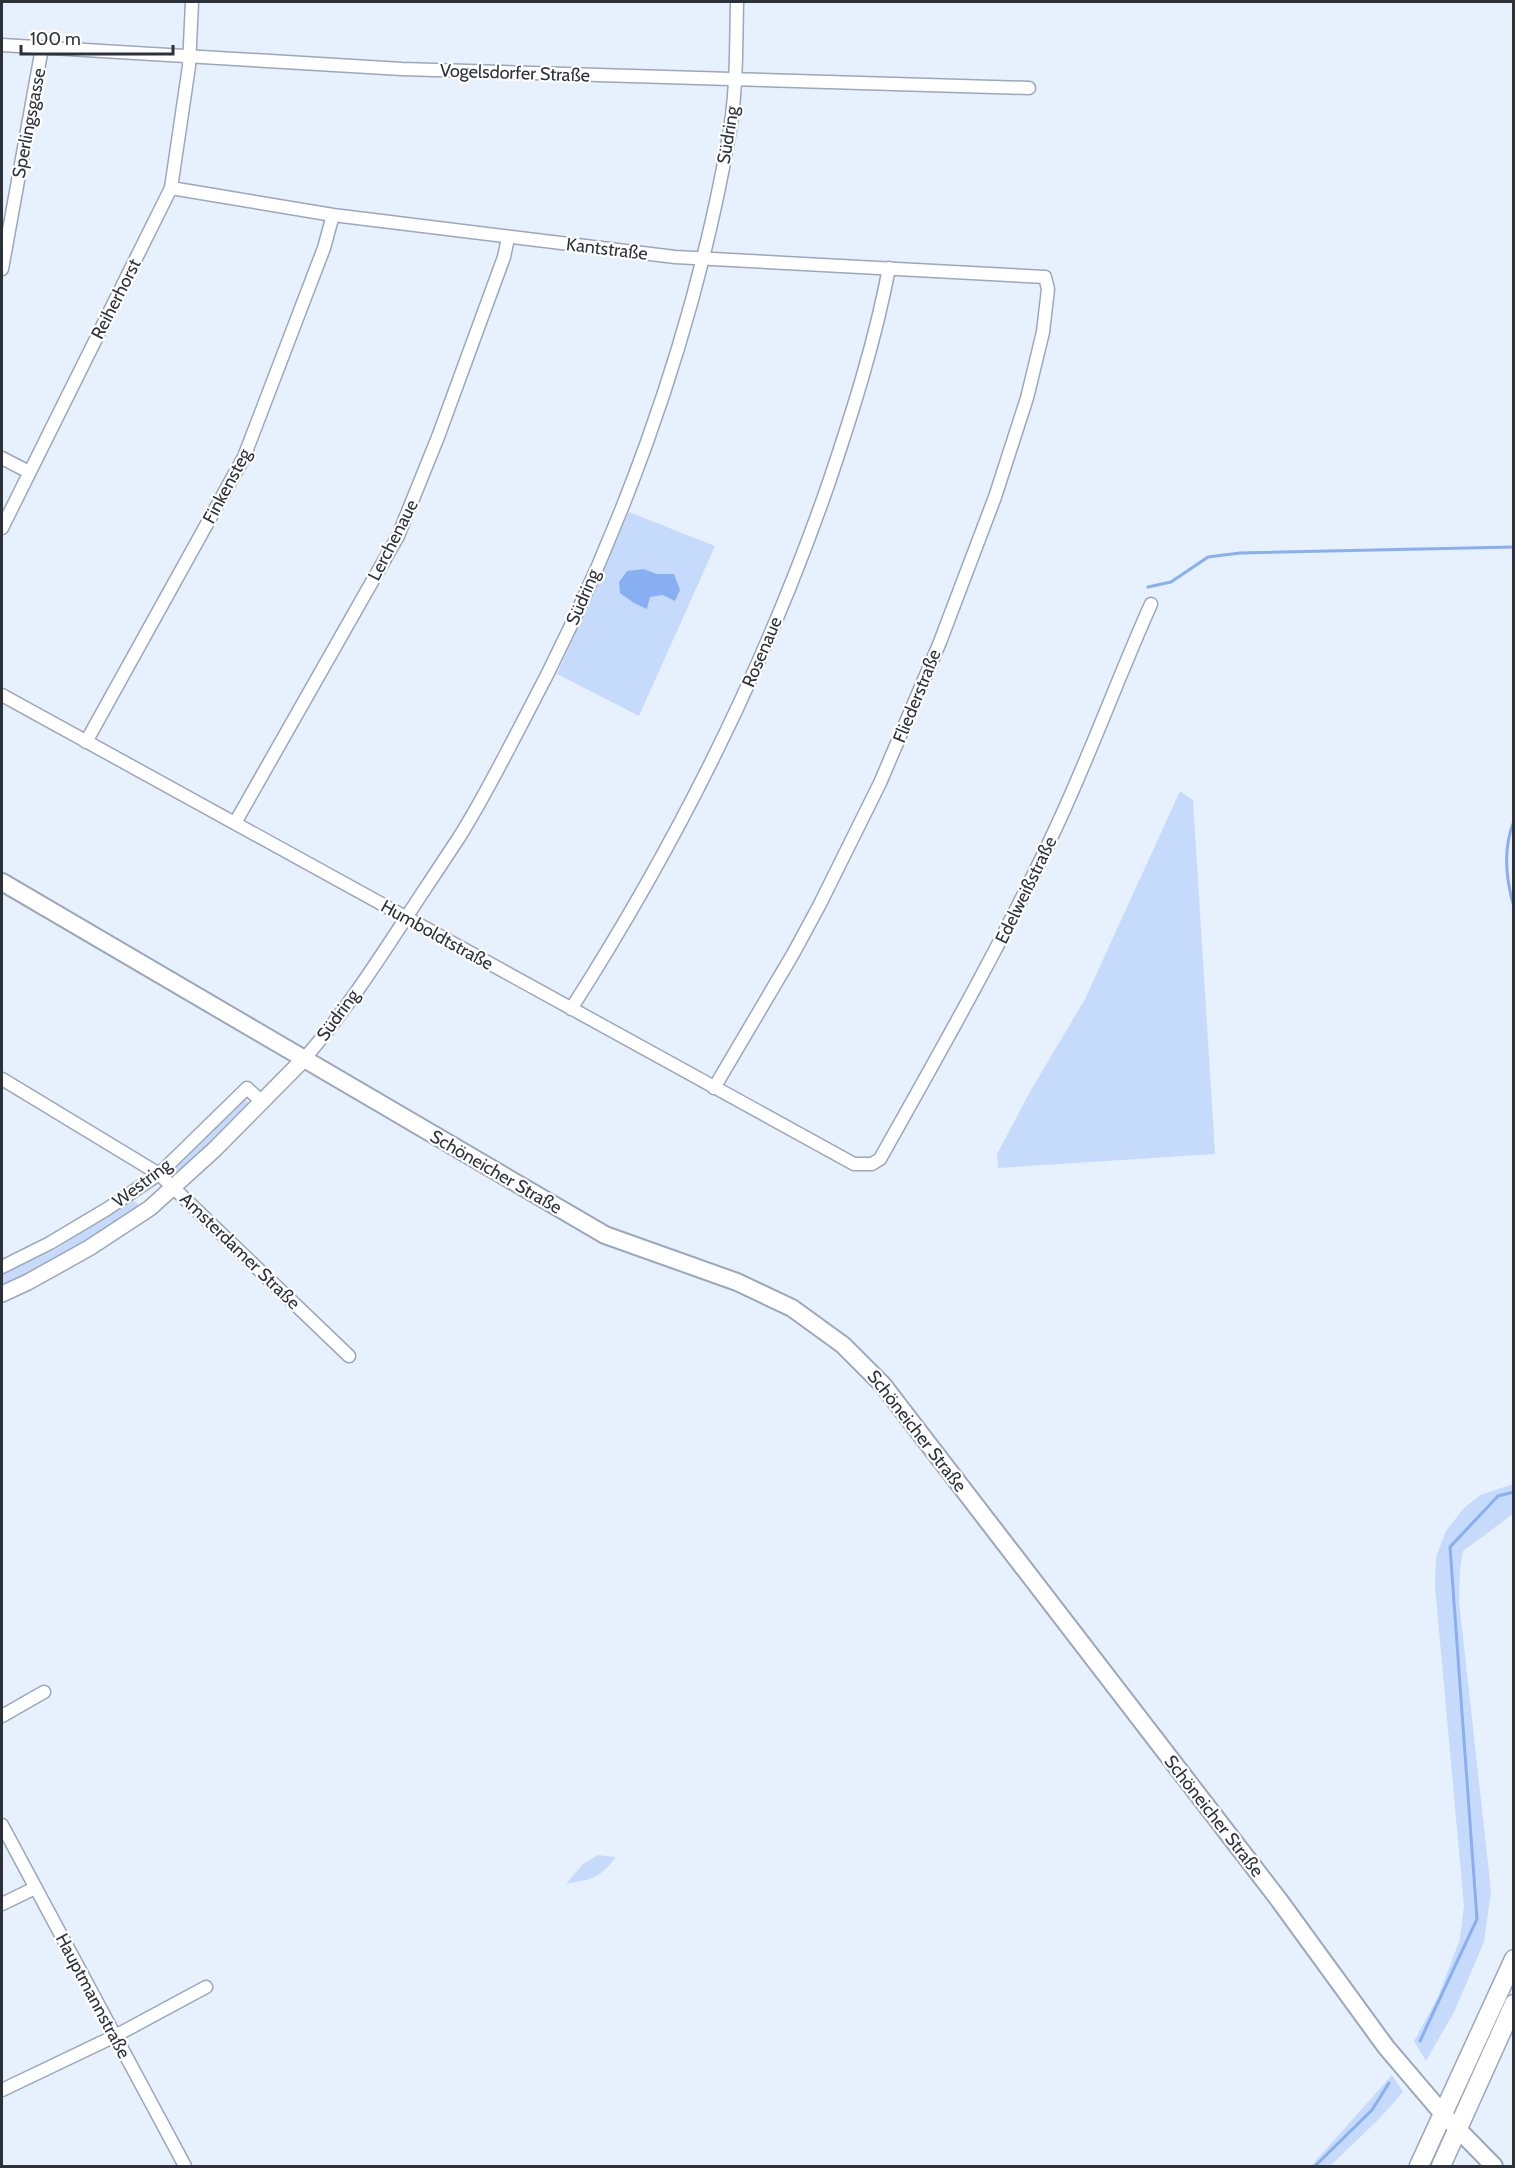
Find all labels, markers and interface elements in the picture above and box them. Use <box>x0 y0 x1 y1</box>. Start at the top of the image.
scale bar <box>21 18 172 56</box>
text: 100 m <box>30 28 81 50</box>
street label: Vogelsdorfer Straße <box>440 59 590 87</box>
street label: Sperlingsgasse <box>8 66 50 180</box>
street label: Südring <box>713 103 744 166</box>
street label: Kantstraße <box>565 233 649 265</box>
street label: Reiherhorst <box>86 255 146 343</box>
street label: Finkensteg <box>198 444 256 527</box>
street label: Lerchenaue <box>363 496 423 584</box>
street label: Südring <box>561 565 605 628</box>
street label: Rosenaue <box>737 613 787 691</box>
street label: Fliederstraße <box>888 646 946 746</box>
street label: Edelweißstraße <box>991 833 1061 947</box>
street label: Humboldtstraße <box>377 895 497 975</box>
street label: Südring <box>312 984 365 1045</box>
street label: Schöneicher Straße <box>426 1125 566 1219</box>
street label: Westring <box>108 1153 176 1212</box>
street label: Amsterdamer Straße <box>175 1188 305 1314</box>
street label: Schöneicher Straße <box>863 1366 971 1496</box>
street label: Schöneicher Straße <box>1160 1751 1268 1881</box>
street label: Hauptmannstraße <box>51 1930 135 2062</box>

